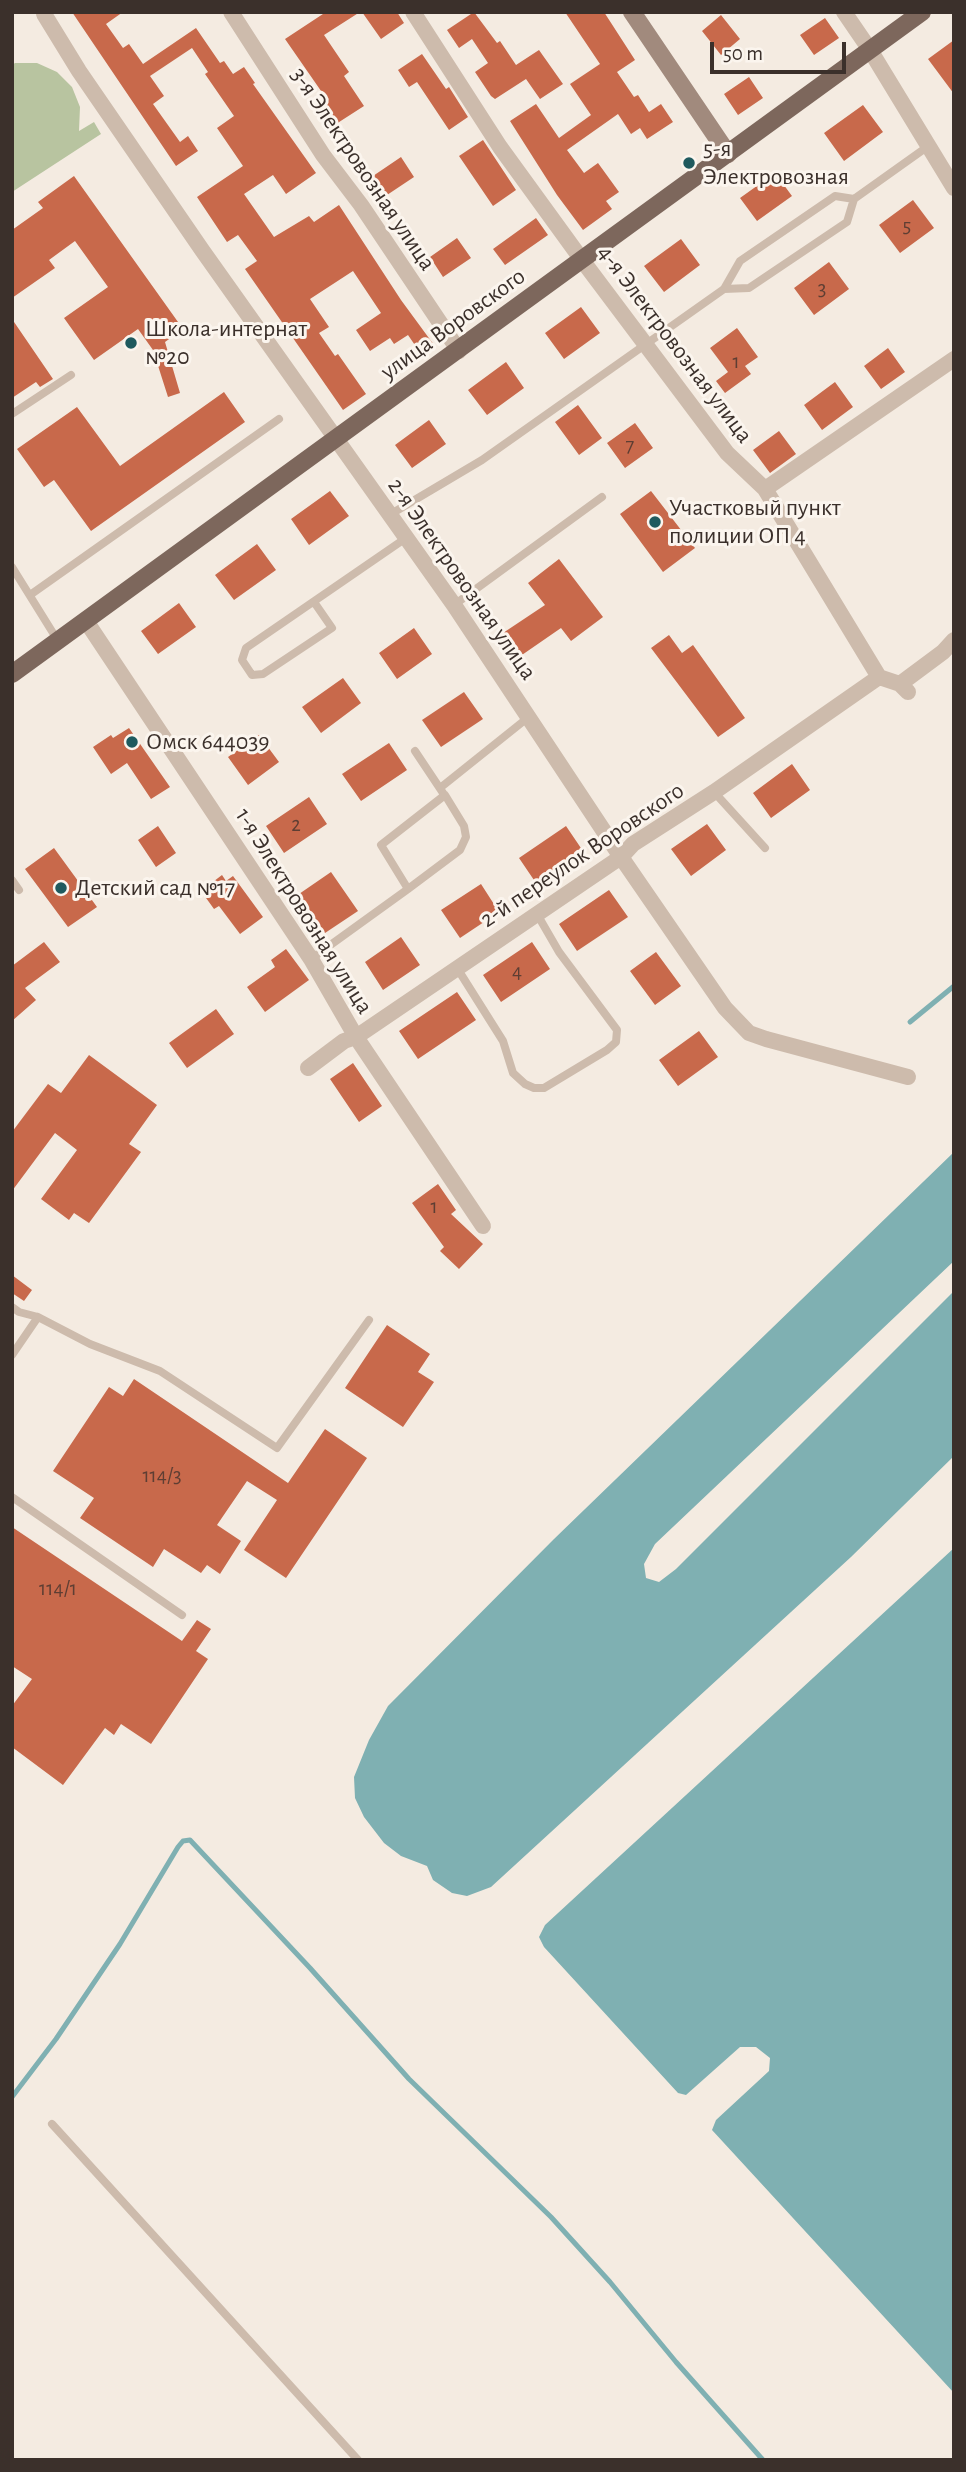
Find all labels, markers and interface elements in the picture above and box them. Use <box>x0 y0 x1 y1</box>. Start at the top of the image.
scale bar <box>714 28 850 72</box>
text: 50 m <box>723 43 763 64</box>
street label: 3-я Электровозная улица <box>284 62 442 276</box>
place label: 5-я Электровозная <box>703 135 849 191</box>
marker: 5-я Электровозная <box>681 155 697 171</box>
house number: 5 <box>903 213 911 239</box>
street label: 4-я Электровозная улица <box>591 239 759 449</box>
street label: улица Воровского <box>375 262 531 386</box>
house number: 3 <box>818 276 826 302</box>
place label: Школа-интернат №20 <box>145 315 307 371</box>
marker: Школа-интернат №20 <box>123 335 139 351</box>
house number: 1 <box>732 349 740 375</box>
house number: 7 <box>626 433 634 459</box>
street label: 2-я Электровозная улица <box>381 472 543 686</box>
place label: Участковый пункт полиции ОП 4 <box>669 494 841 550</box>
marker: Участковый пункт полиции ОП 4 <box>647 514 663 530</box>
place label: Омск 644039 <box>146 728 270 756</box>
marker: Омск 644039 <box>124 734 140 750</box>
street label: 2-й переулок Воровского <box>475 776 689 934</box>
street label: 1-я Электровозная улица <box>229 803 379 1019</box>
house number: 2 <box>291 812 301 838</box>
place label: Детский сад №17 <box>75 874 235 902</box>
marker: Детский сад №17 <box>53 880 69 896</box>
house number: 4 <box>512 959 522 985</box>
house number: 1 <box>430 1194 438 1220</box>
house number: 114/3 <box>142 1463 182 1489</box>
house number: 114/1 <box>39 1576 77 1602</box>

